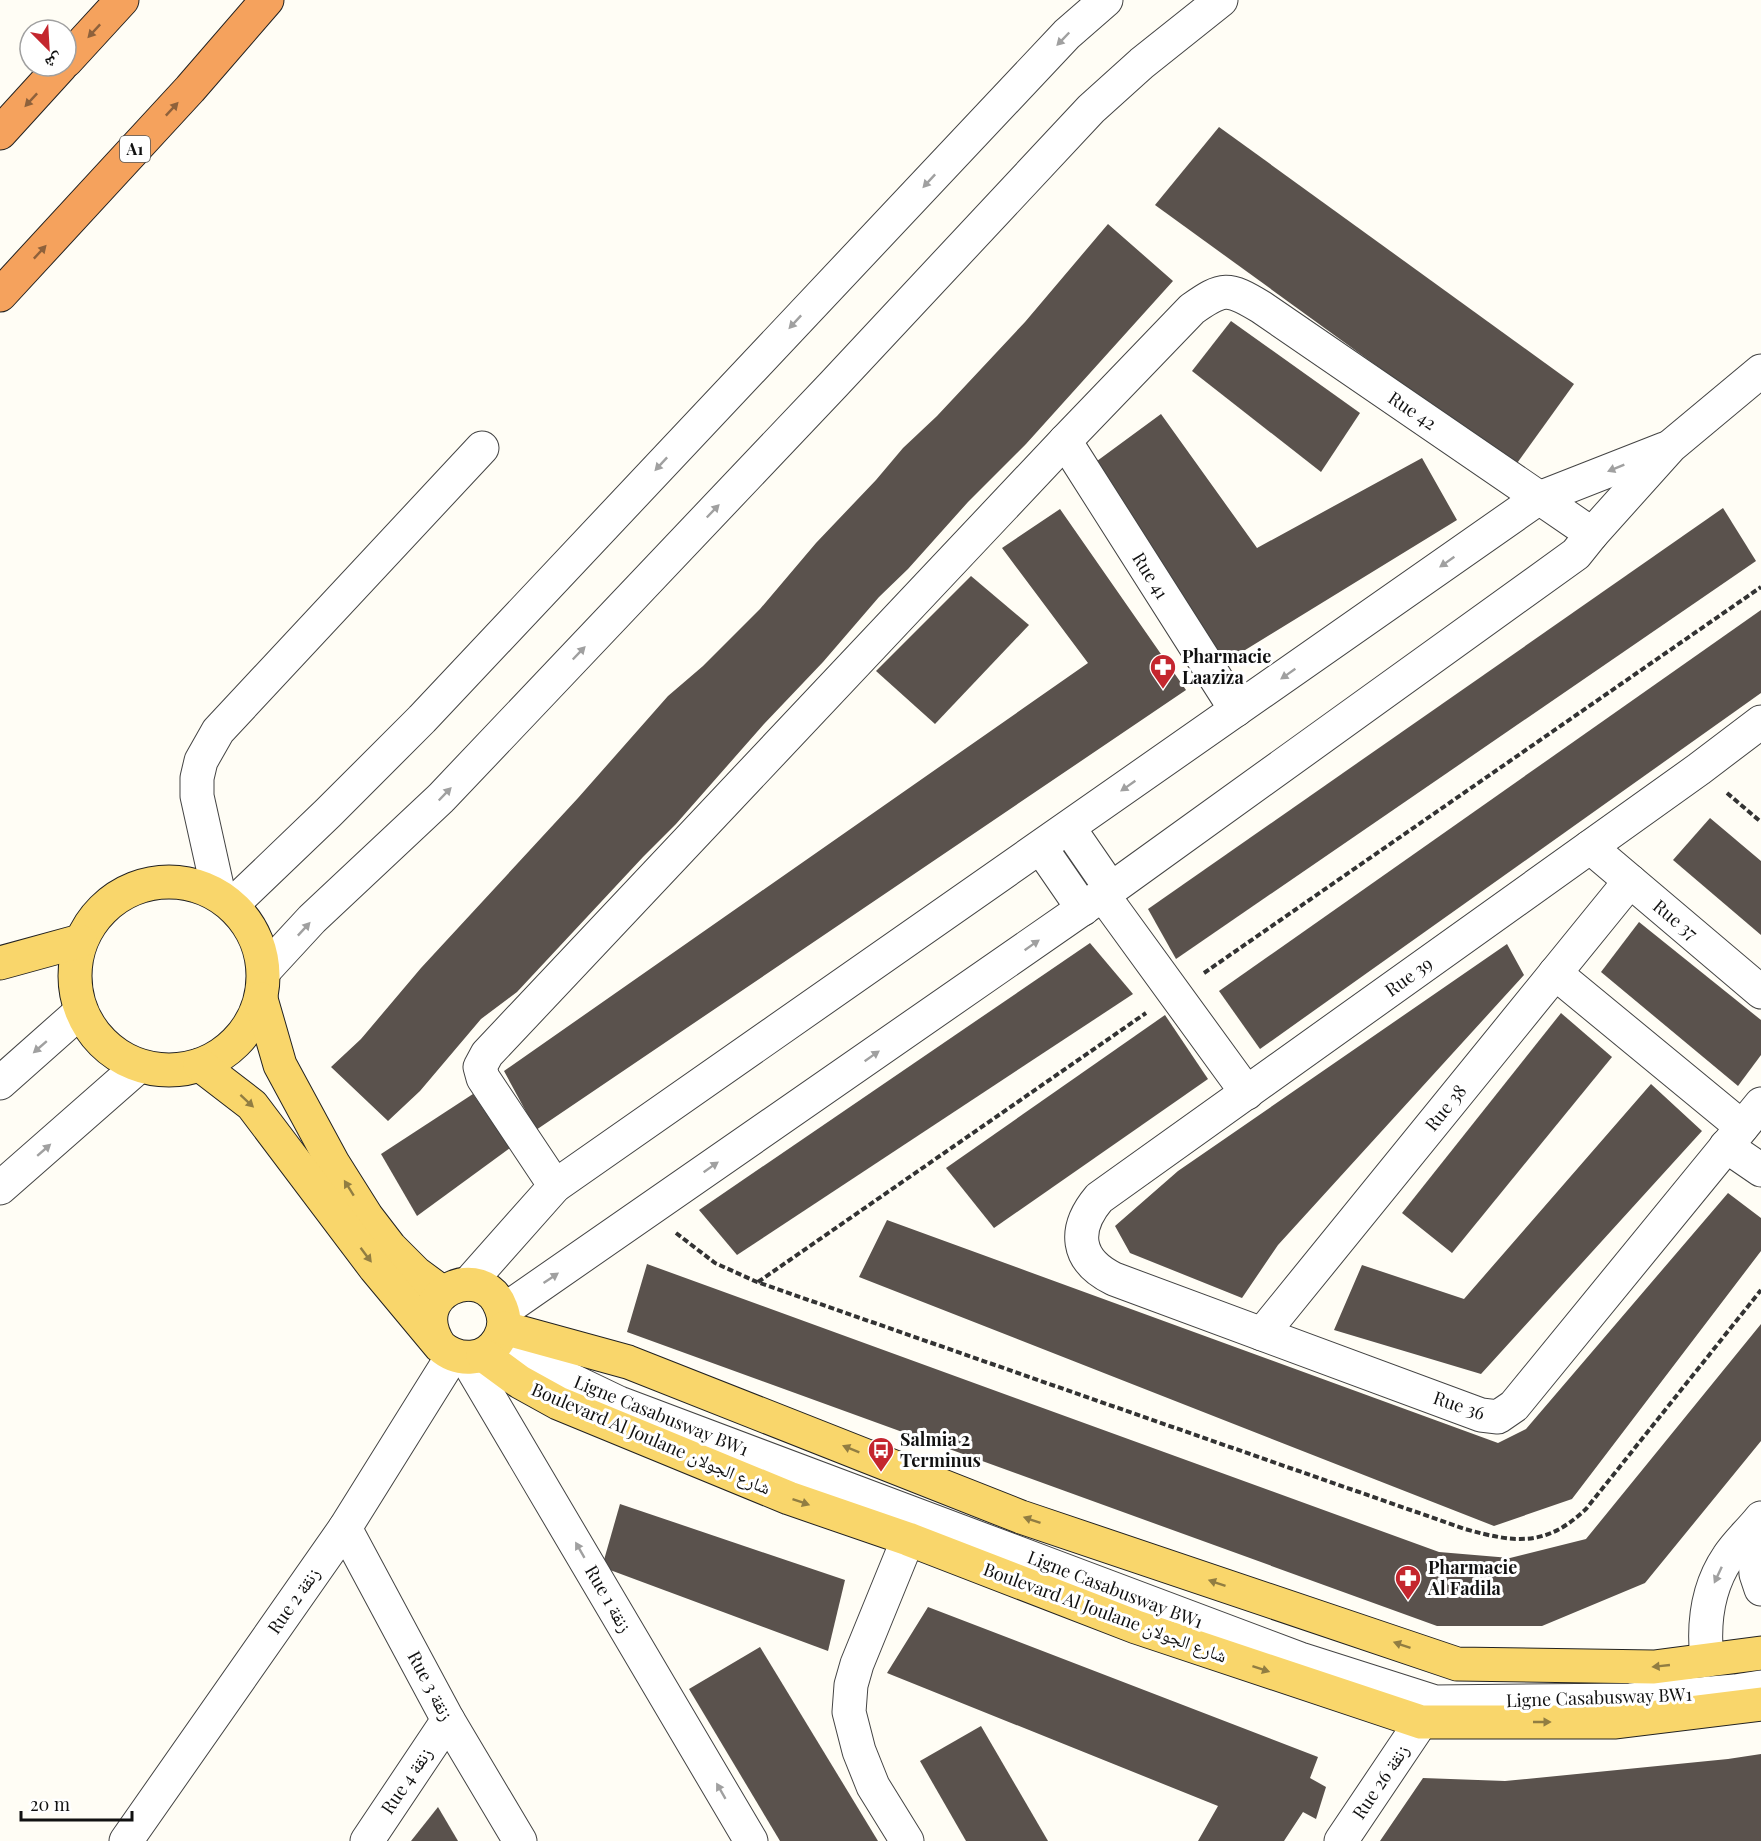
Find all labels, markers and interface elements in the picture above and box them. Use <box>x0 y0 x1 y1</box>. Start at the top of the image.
north arrow <box>18 18 78 78</box>
one-way arrow <box>87 23 101 38</box>
one-way arrow <box>1056 32 1070 47</box>
text: ش <box>42 49 66 75</box>
one-way arrow <box>24 92 38 107</box>
one-way arrow <box>165 101 179 116</box>
road number: A1 <box>120 136 150 162</box>
one-way arrow <box>922 173 936 188</box>
one-way arrow <box>33 245 46 260</box>
one-way arrow <box>788 315 802 330</box>
street label: Rue 42 <box>1384 385 1441 435</box>
one-way arrow <box>655 456 668 471</box>
one-way arrow <box>1607 463 1625 473</box>
one-way arrow <box>706 504 720 519</box>
street label: Rue 41 <box>1127 548 1175 604</box>
one-way arrow <box>1440 556 1456 568</box>
place label: Pharmacie Laaziza <box>1182 644 1271 689</box>
one-way arrow <box>572 645 586 660</box>
pharmacy icon: Pharmacie Laaziza <box>1148 652 1178 690</box>
one-way arrow <box>1280 668 1296 680</box>
one-way arrow <box>1121 780 1137 792</box>
one-way arrow <box>437 787 451 801</box>
street label: Rue 37 <box>1648 894 1703 945</box>
one-way arrow <box>297 921 311 936</box>
one-way arrow <box>1023 939 1039 951</box>
street label: Rue 39 <box>1380 951 1437 1001</box>
one-way arrow <box>33 1040 48 1053</box>
one-way arrow <box>863 1050 879 1062</box>
street label: Rue 38 <box>1419 1079 1471 1136</box>
one-way arrow <box>239 1094 254 1108</box>
one-way arrow <box>36 1144 51 1157</box>
one-way arrow <box>703 1161 719 1173</box>
one-way arrow <box>343 1180 354 1196</box>
one-way arrow <box>359 1247 372 1263</box>
one-way arrow <box>543 1273 559 1284</box>
street label: Ligne Casabusway BW1 <box>571 1369 753 1461</box>
street label: Boulevard Al Joulane شارع الجولان <box>528 1377 775 1499</box>
street label: Rue 36 <box>1430 1385 1488 1425</box>
place label: Salmia 2 Terminus <box>900 1427 981 1472</box>
bus stop icon: Salmia 2 Terminus <box>866 1435 896 1473</box>
one-way arrow <box>842 1444 860 1453</box>
one-way arrow <box>792 1498 810 1508</box>
one-way arrow <box>1023 1515 1041 1525</box>
one-way arrow <box>574 1542 585 1558</box>
street label: Ligne Casabusway BW1 <box>1024 1544 1207 1634</box>
place label: Pharmacie Al Fadila <box>1427 1555 1517 1600</box>
street label: Boulevard Al Joulane شارع الجولان <box>980 1557 1230 1667</box>
street label: Rue 1 زنقة <box>580 1561 638 1637</box>
street label: Rue 2 زنقة <box>262 1562 325 1638</box>
pharmacy icon: Pharmacie Al Fadila <box>1393 1563 1423 1601</box>
one-way arrow <box>1714 1567 1723 1584</box>
one-way arrow <box>1208 1577 1226 1587</box>
one-way arrow <box>1393 1640 1411 1649</box>
street label: Rue 3 زنقة <box>403 1647 459 1724</box>
one-way arrow <box>1652 1661 1671 1671</box>
one-way arrow <box>1252 1664 1270 1674</box>
street label: Ligne Casabusway BW1 <box>1505 1682 1693 1712</box>
one-way arrow <box>1533 1717 1552 1727</box>
street label: Rue 26 زنقة <box>1346 1739 1414 1823</box>
street label: Rue 4 زنقة <box>375 1742 437 1819</box>
one-way arrow <box>716 1782 726 1799</box>
scale bar <box>21 1784 132 1822</box>
text: 20 m <box>30 1792 70 1816</box>

